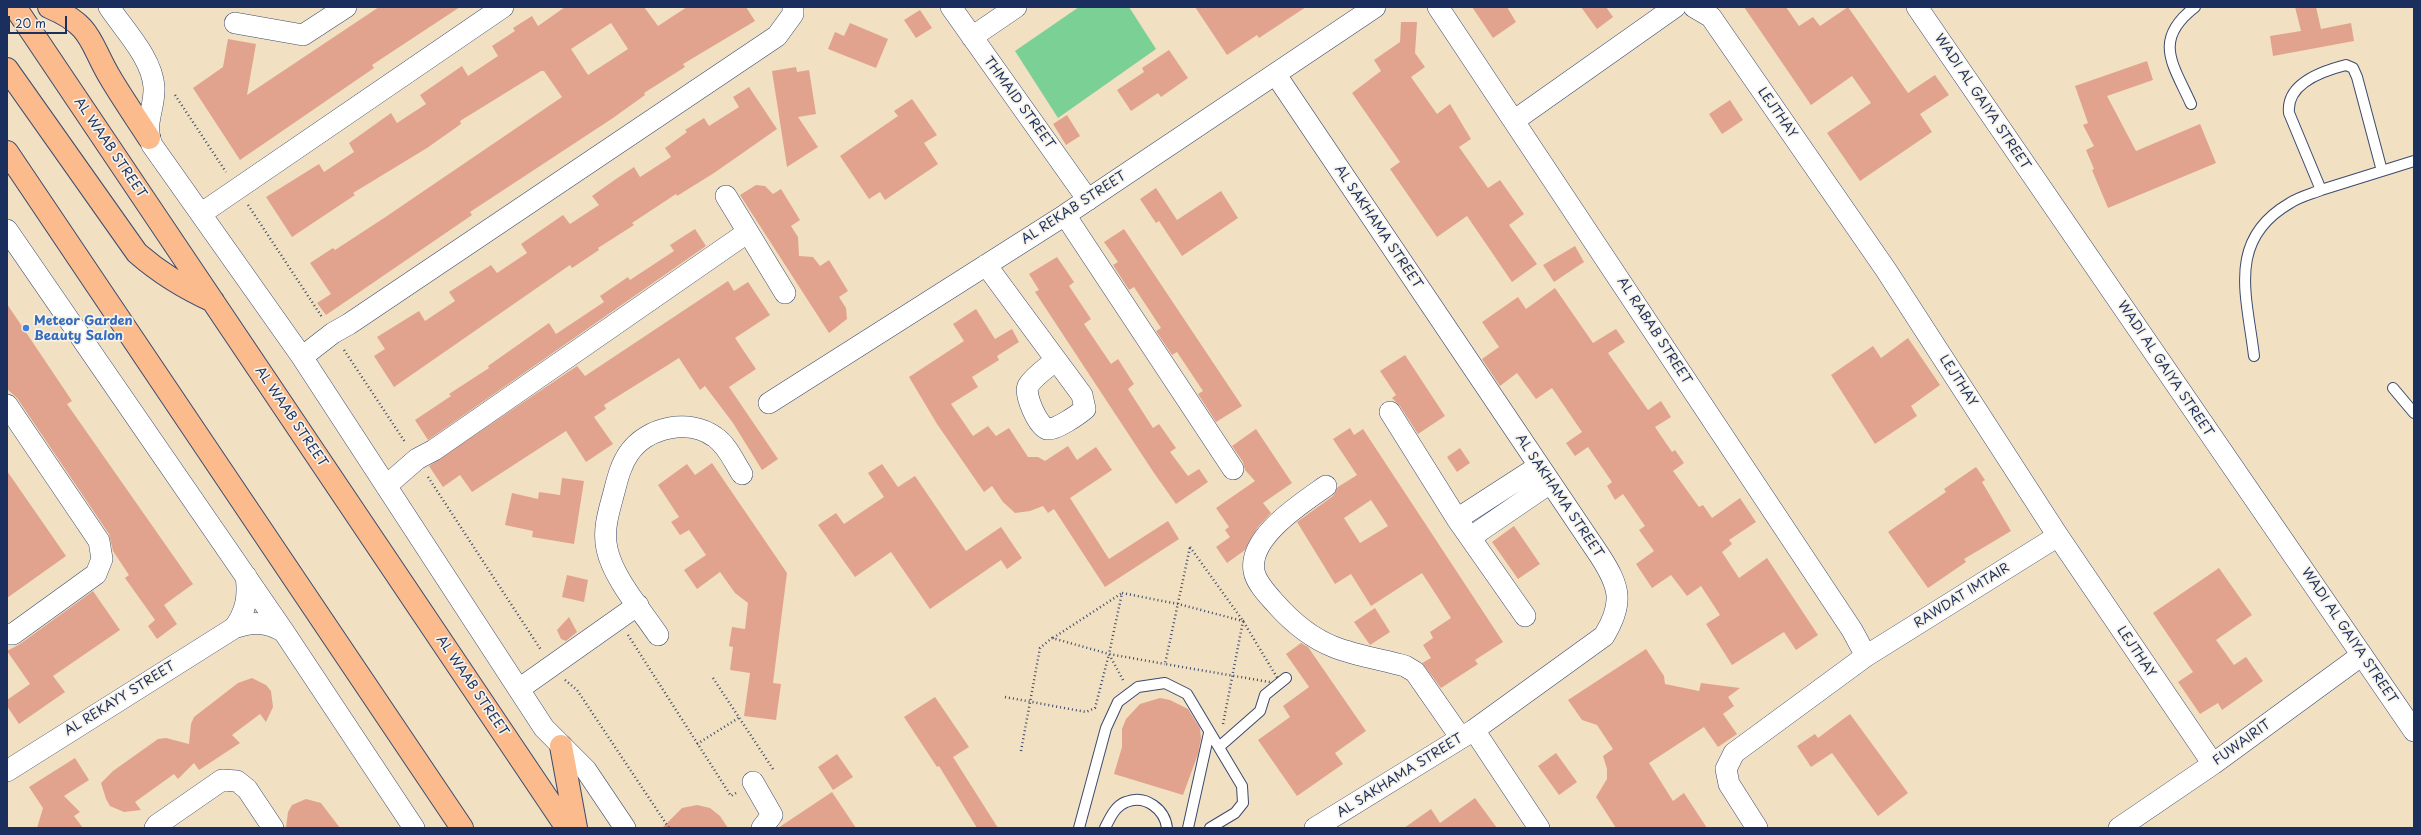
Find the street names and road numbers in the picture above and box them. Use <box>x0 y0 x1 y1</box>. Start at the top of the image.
street label: WADI AL GAIYA STREET <box>1931 31 2033 173</box>
street label: THMAID STREET <box>980 54 1058 152</box>
street label: LEJTHAY <box>1754 85 1800 141</box>
street label: AL WAAB STREET <box>71 95 149 201</box>
street label: AL SAKHAMA STREET <box>1331 162 1425 292</box>
street label: AL REKAB STREET <box>1019 168 1129 248</box>
street label: AL RABAB STREET <box>1614 275 1694 387</box>
street label: WADI AL GAIYA STREET <box>2114 298 2216 440</box>
street label: LEJTHAY <box>1936 352 1980 410</box>
street label: AL WAAB STREET <box>252 364 330 470</box>
street label: AL SAKHAMA STREET <box>1512 431 1606 561</box>
street label: RAWDAT IMTAIR <box>1911 560 2013 632</box>
street label: WADI AL GAIYA STREET <box>2298 565 2400 707</box>
street label: LEJTHAY <box>2113 624 2159 680</box>
street label: AL WAAB STREET <box>433 633 511 739</box>
street label: AL REKAYY STREET <box>62 659 178 739</box>
street label: FUWAIRIT <box>2210 717 2274 769</box>
street label: AL SAKHAMA STREET <box>1334 731 1466 821</box>

